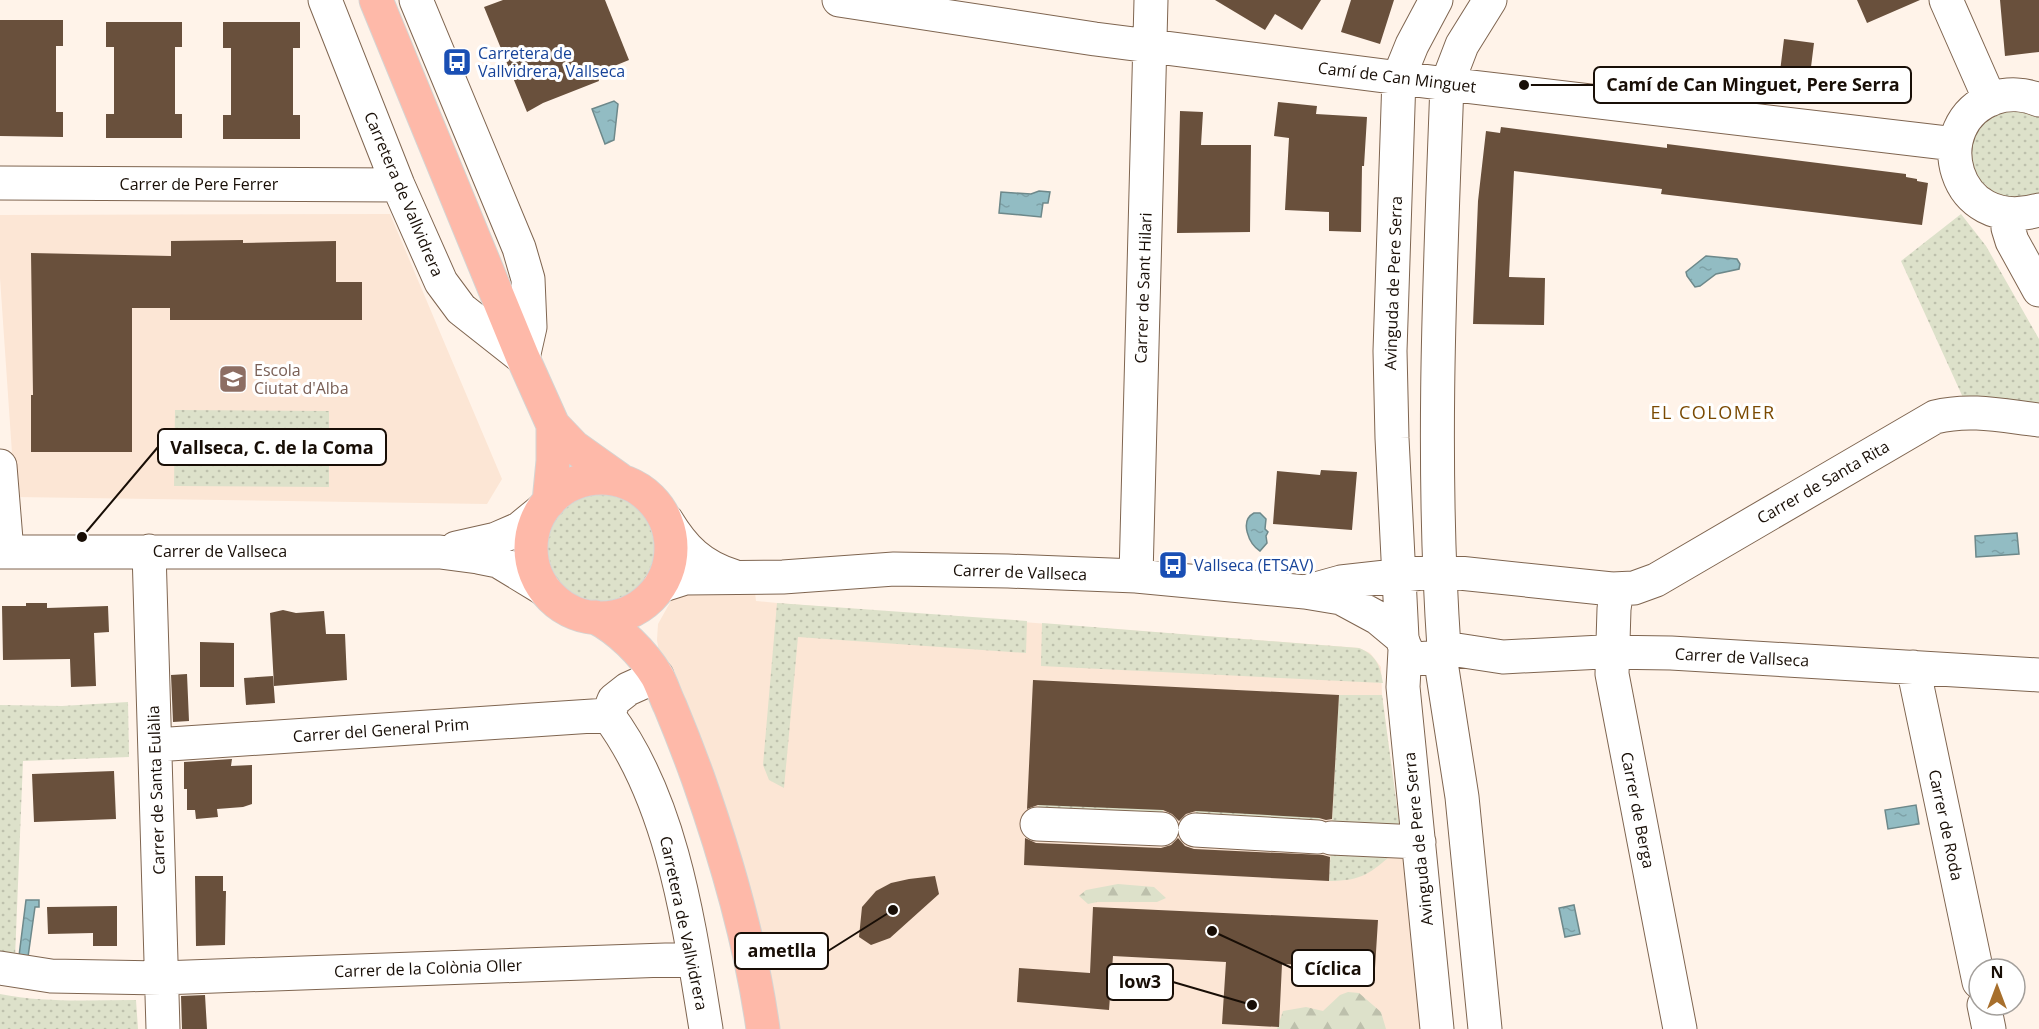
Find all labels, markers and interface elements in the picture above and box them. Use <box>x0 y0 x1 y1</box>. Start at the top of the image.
place label: Carretera de Vallvidrera, Vallseca <box>478 42 625 82</box>
bus stop icon: Carretera de Vallvidrera, Vallseca <box>441 46 473 78</box>
street label: Camí de Can Minguet <box>1317 56 1478 98</box>
callout: Camí de Can Minguet, Pere Serra <box>1594 67 1911 103</box>
text: Camí de Can Minguet, Pere Serra <box>1606 72 1900 96</box>
street label: Carretera de Vallvidrera <box>359 108 449 280</box>
street label: Carrer de Pere Ferrer <box>120 173 279 195</box>
street label: Avinguda de Pere Serra <box>1379 196 1407 370</box>
street label: Carrer de Sant Hilari <box>1129 212 1157 364</box>
place label: Escola Ciutat d'Alba <box>254 359 349 399</box>
school or university icon: Escola Ciutat d'Alba <box>217 363 249 395</box>
district label: EL COLOMER <box>1650 400 1776 424</box>
callout: Vallseca, C. de la Coma <box>158 429 386 465</box>
text: Vallseca, C. de la Coma <box>170 435 374 459</box>
street label: Carrer de Santa Rita <box>1753 435 1893 529</box>
street label: Carrer de Vallseca <box>153 540 287 562</box>
bus stop icon: Vallseca (ETSAV) <box>1157 549 1189 581</box>
place label: Vallseca (ETSAV) <box>1194 554 1314 576</box>
street label: Carrer de Vallseca <box>952 559 1088 585</box>
street label: Carrer de Vallseca <box>1674 642 1810 672</box>
street label: Carrer de Santa Eulàlia <box>142 705 170 875</box>
street label: Carrer del General Prim <box>292 713 470 747</box>
street label: Carrer de Berga <box>1616 750 1660 870</box>
street label: Avinguda de Pere Serra <box>1398 751 1438 927</box>
street label: Carrer de Roda <box>1924 768 1968 882</box>
street label: Carretera de Vallvidrera <box>655 834 713 1012</box>
callout: ametlla <box>735 933 828 969</box>
text: ametlla <box>748 938 816 962</box>
callout: Cíclica <box>1292 950 1374 986</box>
street label: Carrer de la Colònia Oller <box>334 954 523 982</box>
text: Cíclica <box>1304 956 1362 980</box>
north arrow <box>1967 957 2027 1017</box>
text: N <box>1990 961 2004 983</box>
callout: low3 <box>1107 964 1173 1000</box>
text: low3 <box>1119 969 1161 993</box>

